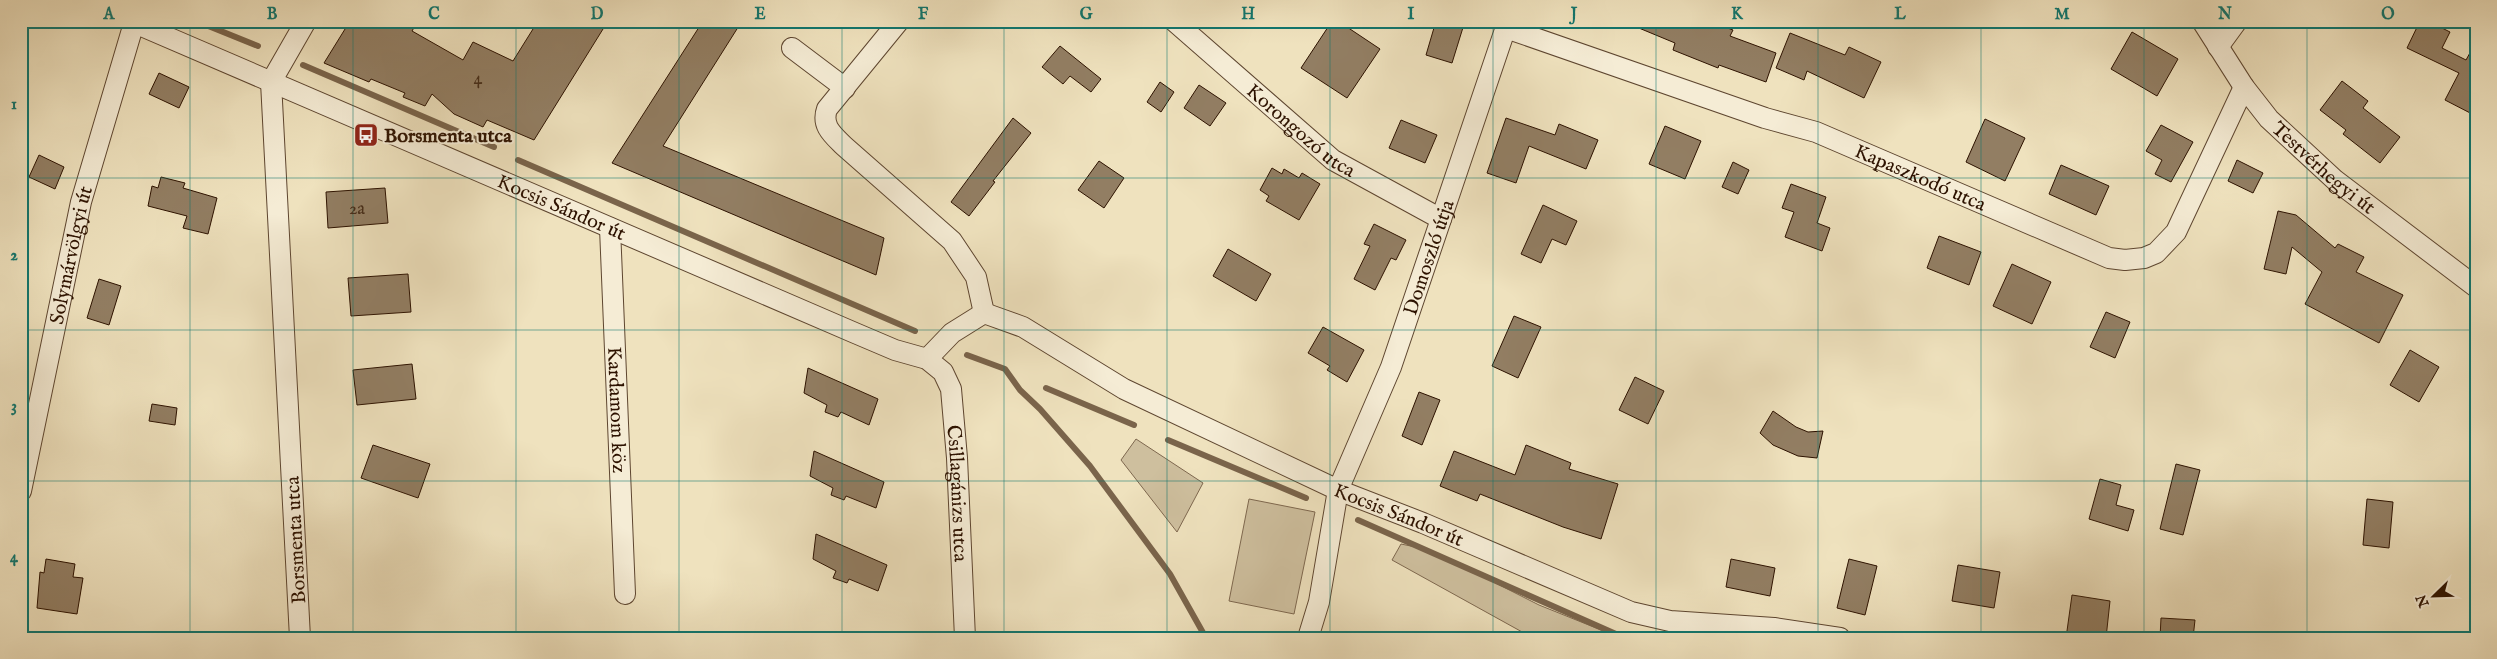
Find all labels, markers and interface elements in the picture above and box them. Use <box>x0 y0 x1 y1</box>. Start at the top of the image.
text: A <box>103 5 116 25</box>
text: B <box>267 5 278 25</box>
text: C <box>428 5 440 25</box>
text: D <box>591 5 604 25</box>
text: E <box>754 5 766 25</box>
text: F <box>918 5 929 25</box>
text: G <box>1080 5 1093 25</box>
text: H <box>1241 5 1255 25</box>
text: I <box>1408 5 1415 25</box>
text: J <box>1569 5 1578 25</box>
text: K <box>1731 5 1744 25</box>
text: L <box>1894 5 1906 25</box>
text: M <box>2054 5 2070 25</box>
text: N <box>2217 5 2232 25</box>
text: O <box>2381 5 2395 25</box>
house number: 4 <box>474 68 483 91</box>
street label: Korongozó utca <box>1241 79 1360 184</box>
text: 1 <box>11 95 17 115</box>
street label: Testvérhegyi út <box>2266 117 2380 220</box>
bus stop icon: Borsmenta utca <box>353 122 379 148</box>
place label: Borsmenta utca <box>384 124 512 149</box>
street label: Kapaszkodó utca <box>1851 139 1990 218</box>
street label: Kocsis Sándor út <box>493 169 629 247</box>
street label: Solymárvölgyi út <box>45 183 99 327</box>
street label: Domoszló útja <box>1398 196 1461 319</box>
house number: 2a <box>349 198 365 221</box>
text: 2 <box>10 246 18 266</box>
street label: Kardamom köz <box>601 346 631 474</box>
text: 3 <box>11 397 17 417</box>
street label: Csillagánizs utca <box>940 424 973 563</box>
street label: Borsmenta utca <box>281 475 312 604</box>
street label: Kocsis Sándor út <box>1330 479 1467 553</box>
text: 4 <box>10 548 19 568</box>
north arrow <box>2410 572 2460 622</box>
text: N <box>2412 592 2434 611</box>

